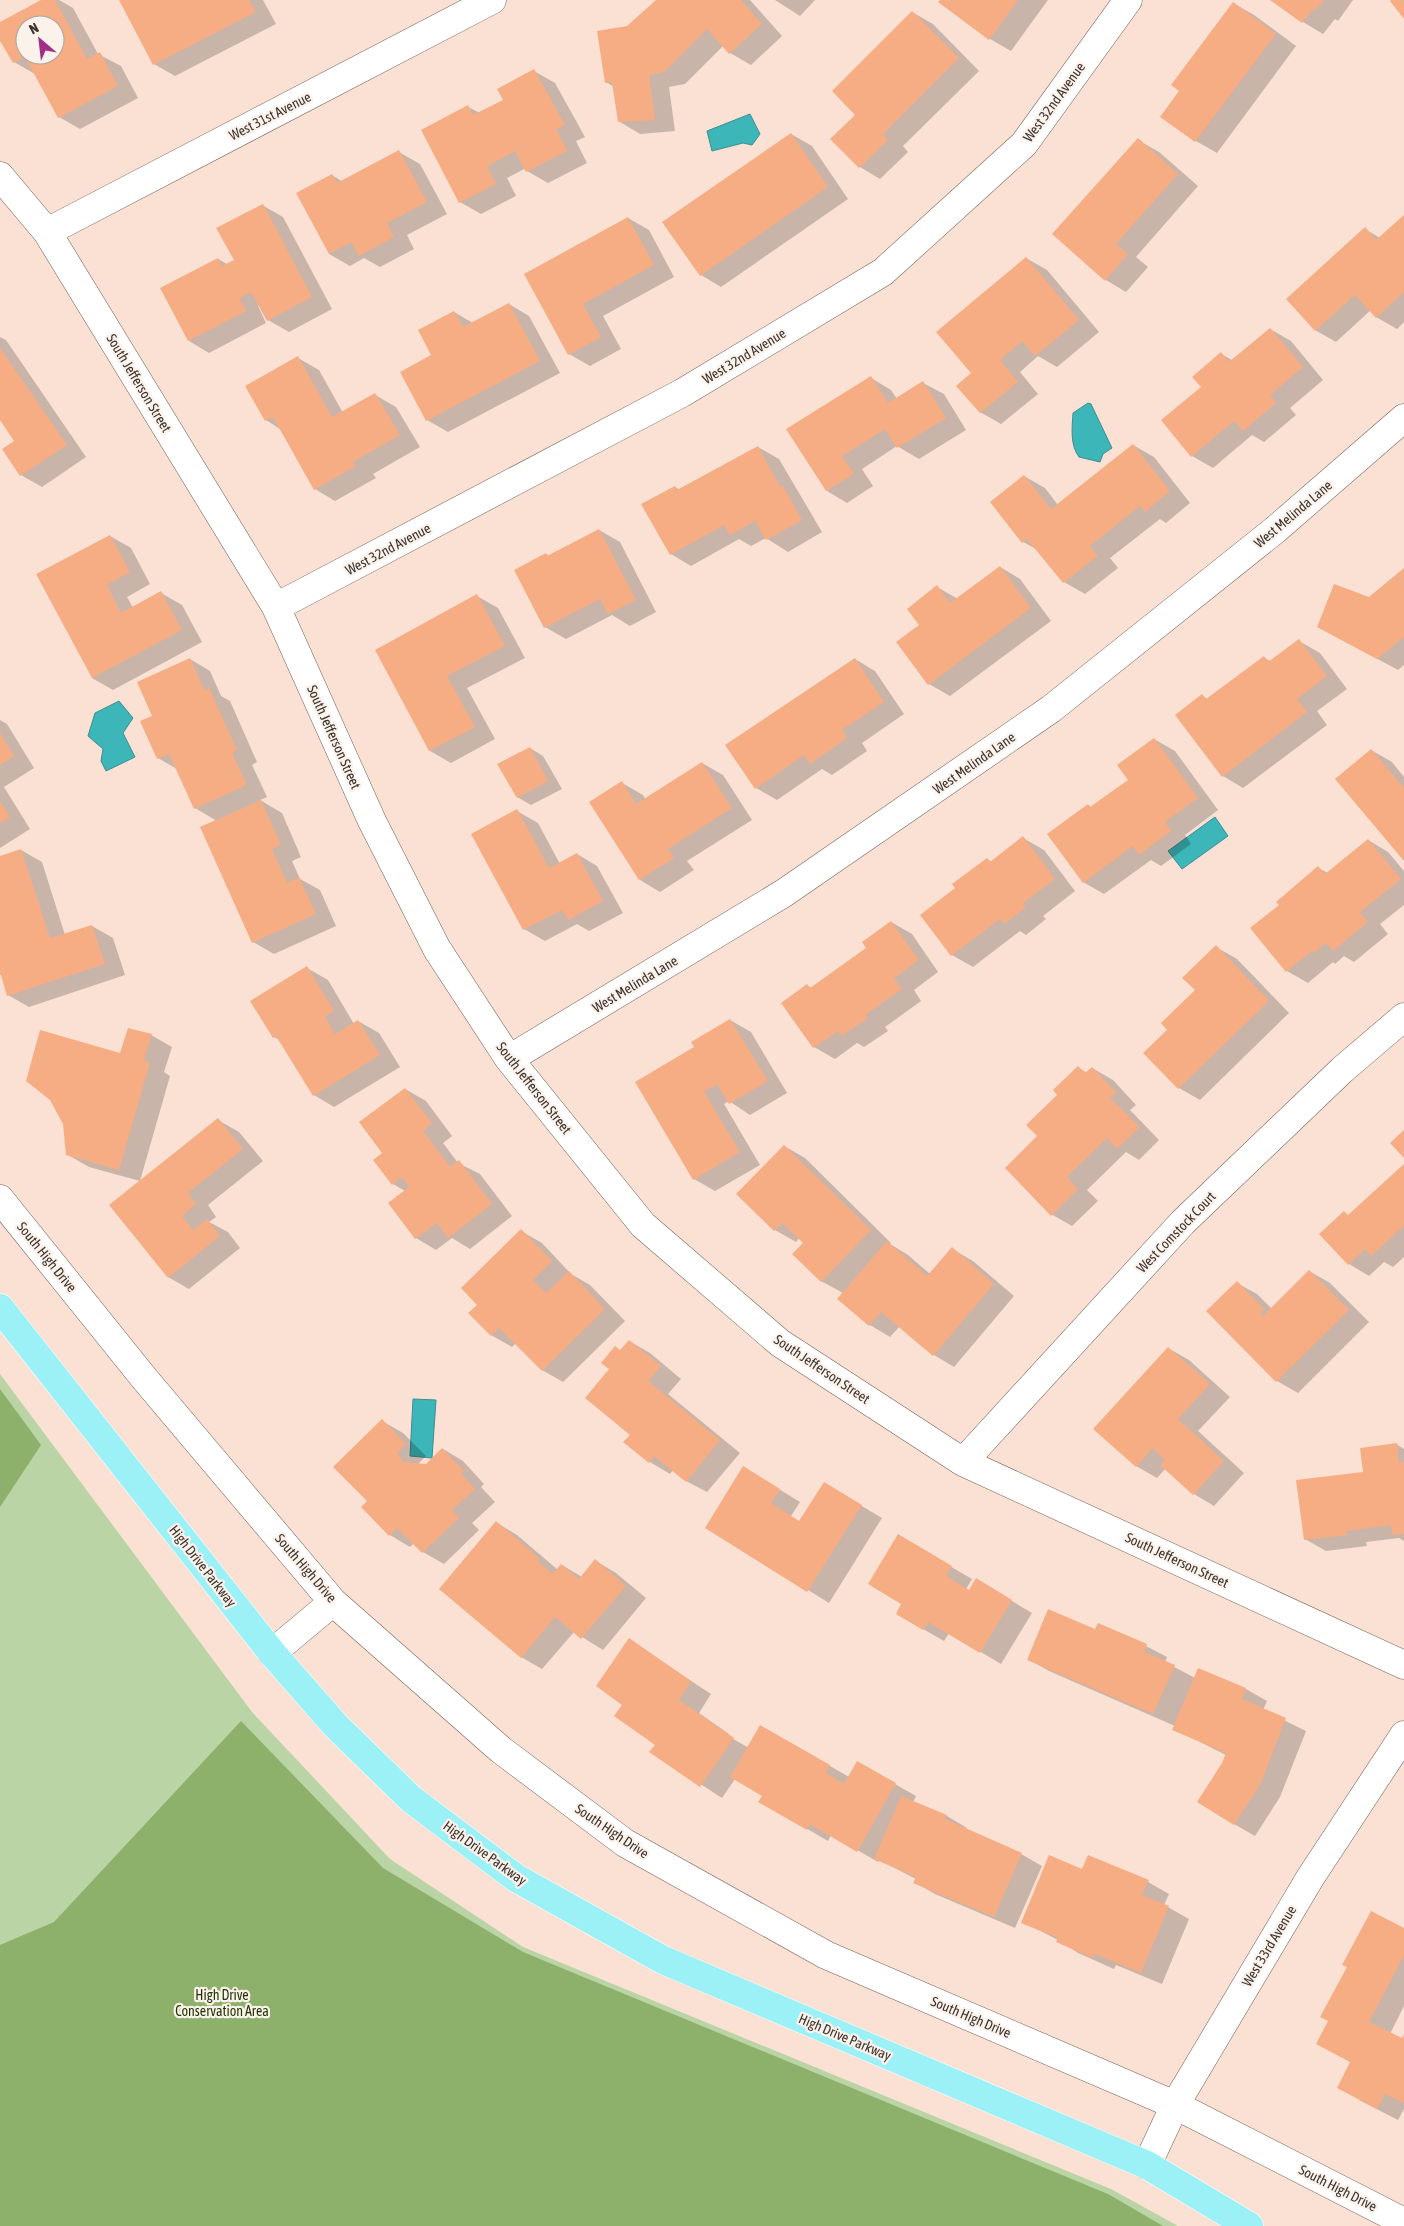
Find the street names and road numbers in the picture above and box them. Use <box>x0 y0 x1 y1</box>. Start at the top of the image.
street label: West 32nd Avenue <box>1020 59 1088 145</box>
street label: West 31st Avenue <box>226 88 314 144</box>
street label: West 32nd Avenue <box>699 325 789 387</box>
street label: South Jefferson Street <box>103 331 175 435</box>
street label: West Melinda Lane <box>1251 477 1335 551</box>
street label: West 32nd Avenue <box>343 520 433 578</box>
street label: South Jefferson Street <box>304 683 364 791</box>
street label: West Melinda Lane <box>930 729 1018 797</box>
street label: West Melinda Lane <box>589 952 681 1016</box>
street label: South Jefferson Street <box>493 1039 575 1137</box>
street label: West Comstock Court <box>1133 1188 1219 1276</box>
street label: South High Drive <box>14 1219 80 1295</box>
street label: South Jefferson Street <box>771 1331 873 1407</box>
street label: High Drive Parkway <box>166 1522 240 1610</box>
street label: South Jefferson Street <box>1123 1529 1231 1591</box>
street label: South High Drive <box>272 1531 340 1605</box>
street label: South High Drive <box>572 1801 652 1861</box>
street label: High Drive Parkway <box>440 1817 530 1889</box>
street label: West 33rd Avenue <box>1239 1903 1299 1989</box>
street label: South High Drive <box>929 1993 1013 2041</box>
street label: High Drive Parkway <box>796 2010 894 2064</box>
street label: South High Drive <box>1296 2162 1380 2214</box>

